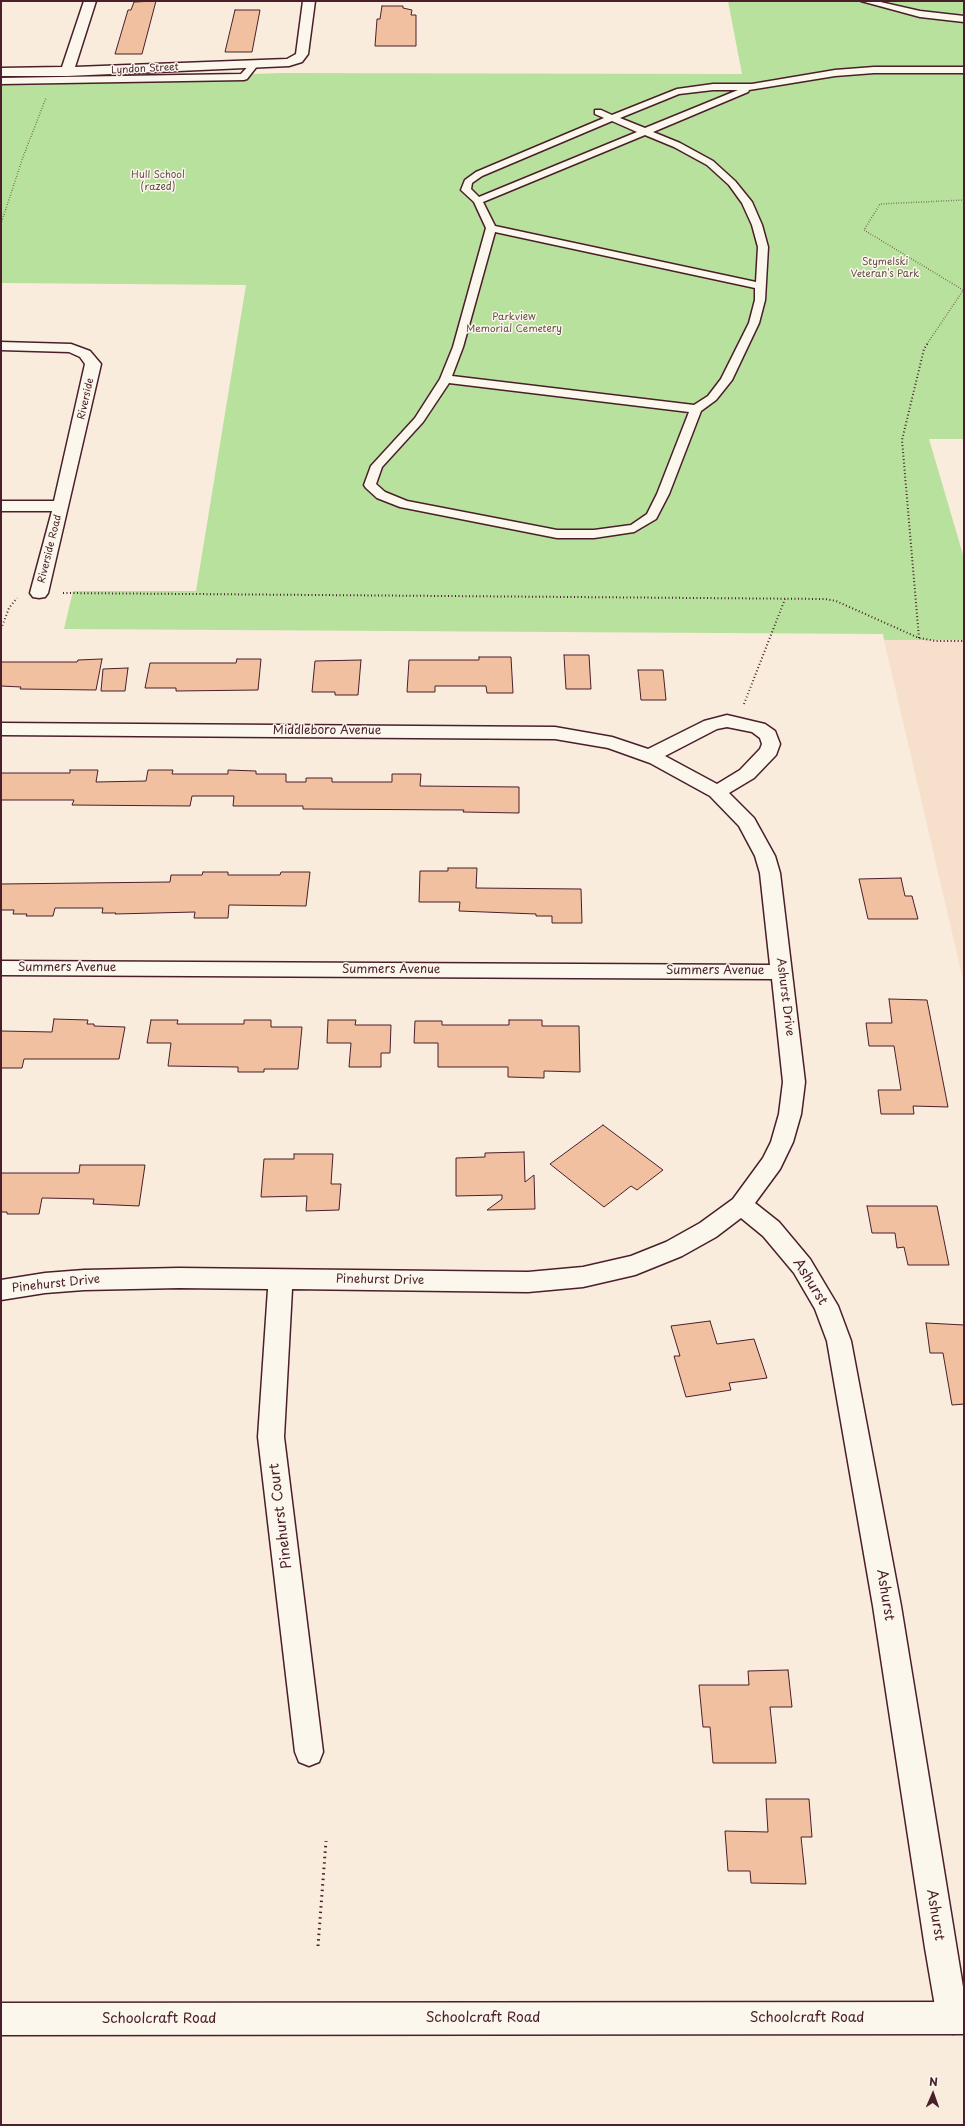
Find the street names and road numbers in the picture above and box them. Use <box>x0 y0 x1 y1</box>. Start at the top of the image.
street label: Lyndon Street <box>111 61 179 77</box>
street label: Riverside <box>75 377 97 421</box>
street label: Riverside Road <box>36 514 64 584</box>
street label: Middleboro Avenue <box>273 724 381 738</box>
street label: Ashurst Drive <box>773 957 797 1037</box>
street label: Summers Avenue <box>18 961 116 975</box>
street label: Summers Avenue <box>342 963 440 977</box>
street label: Summers Avenue <box>666 964 764 978</box>
street label: Ashurst <box>789 1256 831 1308</box>
street label: Pinehurst Drive <box>11 1272 101 1296</box>
street label: Pinehurst Drive <box>336 1272 424 1288</box>
street label: Pinehurst Court <box>266 1462 296 1570</box>
street label: Ashurst <box>873 1568 897 1622</box>
street label: Ashurst <box>923 1888 947 1942</box>
street label: Schoolcraft Road <box>425 2010 541 2026</box>
street label: Schoolcraft Road <box>749 2010 865 2026</box>
street label: Schoolcraft Road <box>101 2011 217 2027</box>

